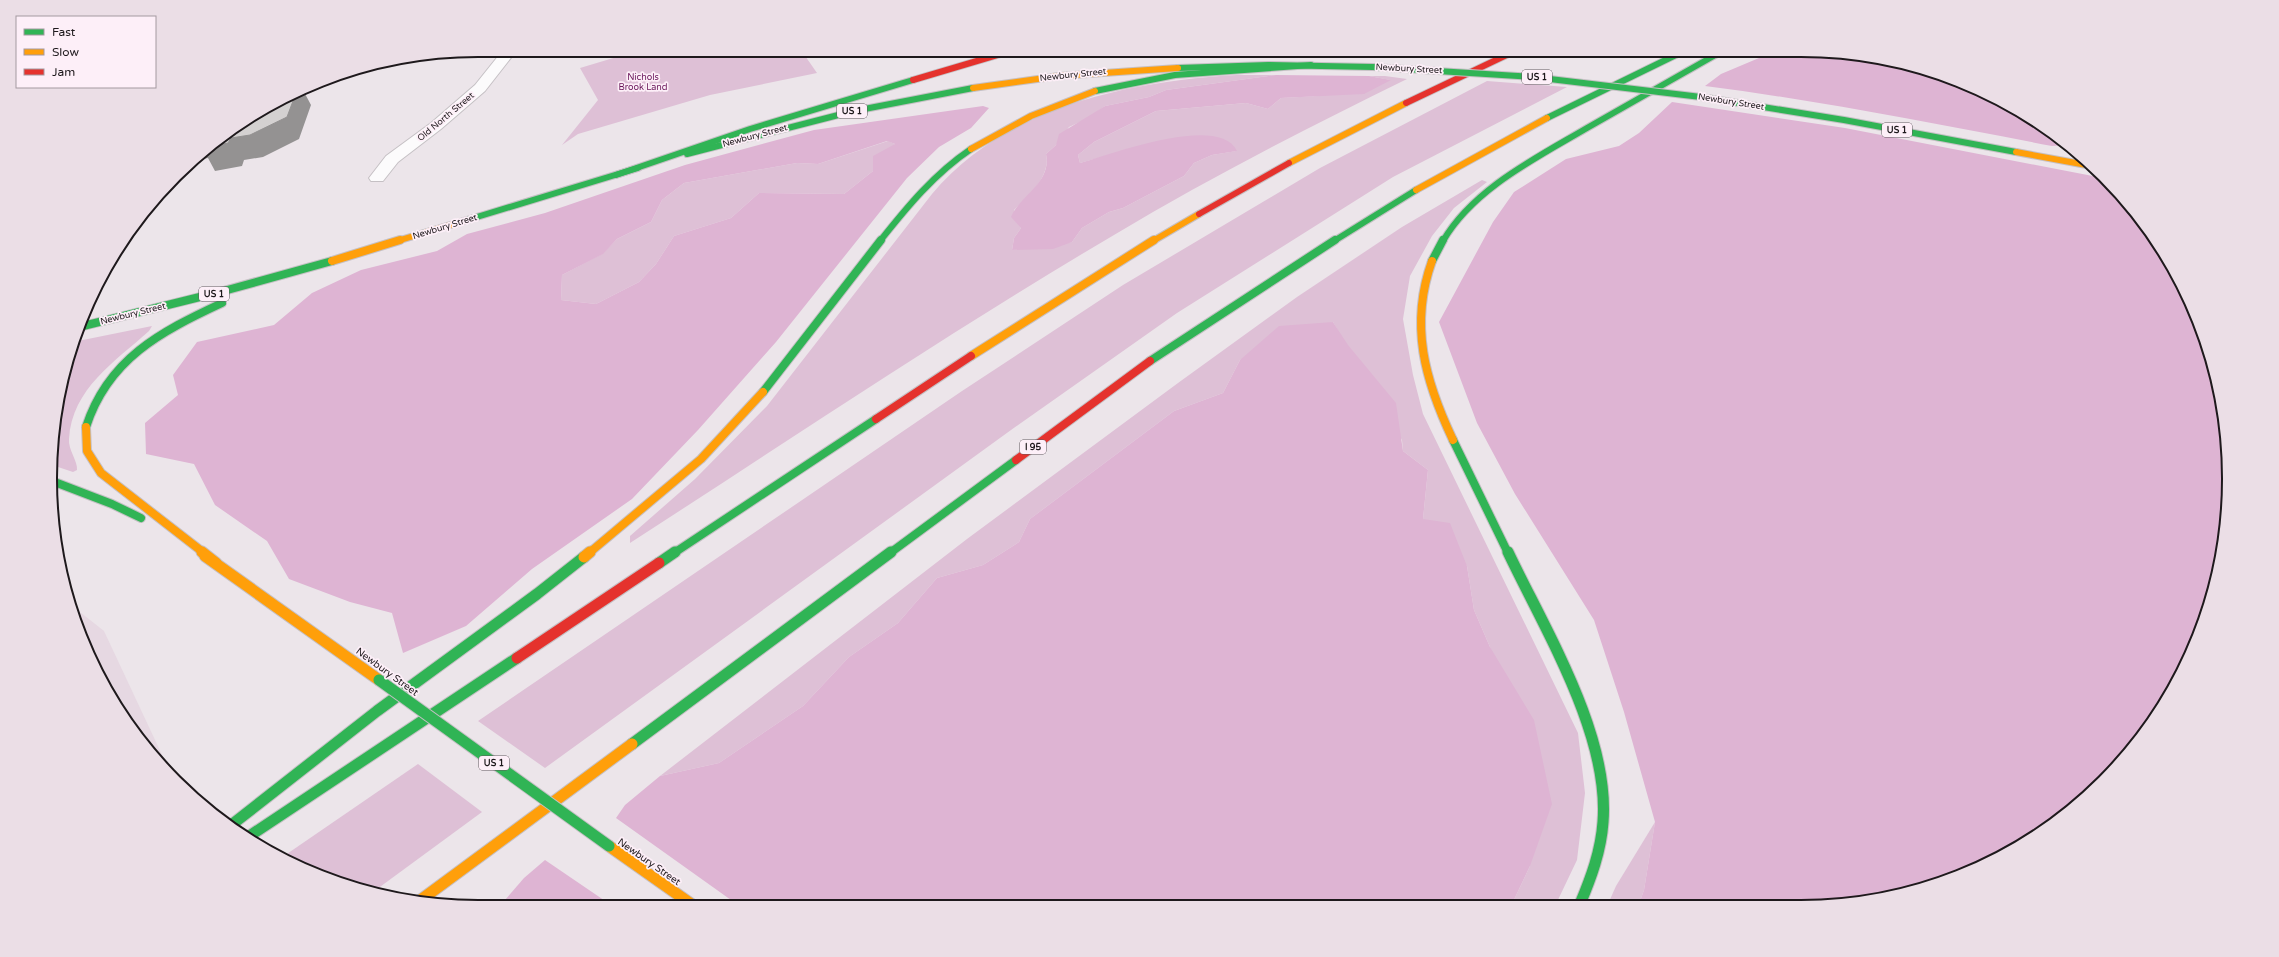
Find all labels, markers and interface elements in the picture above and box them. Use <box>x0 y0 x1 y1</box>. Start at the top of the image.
legend <box>16 16 156 88</box>
text: Fast <box>52 25 76 39</box>
text: Slow <box>52 45 79 59</box>
street label: Newbury Street <box>1375 62 1443 76</box>
text: Jam <box>52 65 75 79</box>
street label: Newbury Street <box>1039 66 1107 84</box>
road number: US 1 <box>1522 70 1552 84</box>
park label: Nichols Brook Land <box>618 72 668 93</box>
street label: Old North Street <box>415 90 477 144</box>
street label: Newbury Street <box>1697 91 1765 113</box>
road number: US 1 <box>837 104 867 118</box>
street label: Newbury Street <box>721 122 789 150</box>
road number: US 1 <box>1882 123 1912 137</box>
street label: Newbury Street <box>411 212 479 242</box>
road number: US 1 <box>199 287 229 301</box>
street label: Newbury Street <box>99 300 167 327</box>
road number: I 95 <box>1020 440 1046 454</box>
street label: Newbury Street <box>353 645 421 699</box>
road number: US 1 <box>479 756 509 770</box>
street label: Newbury Street <box>615 836 683 888</box>

